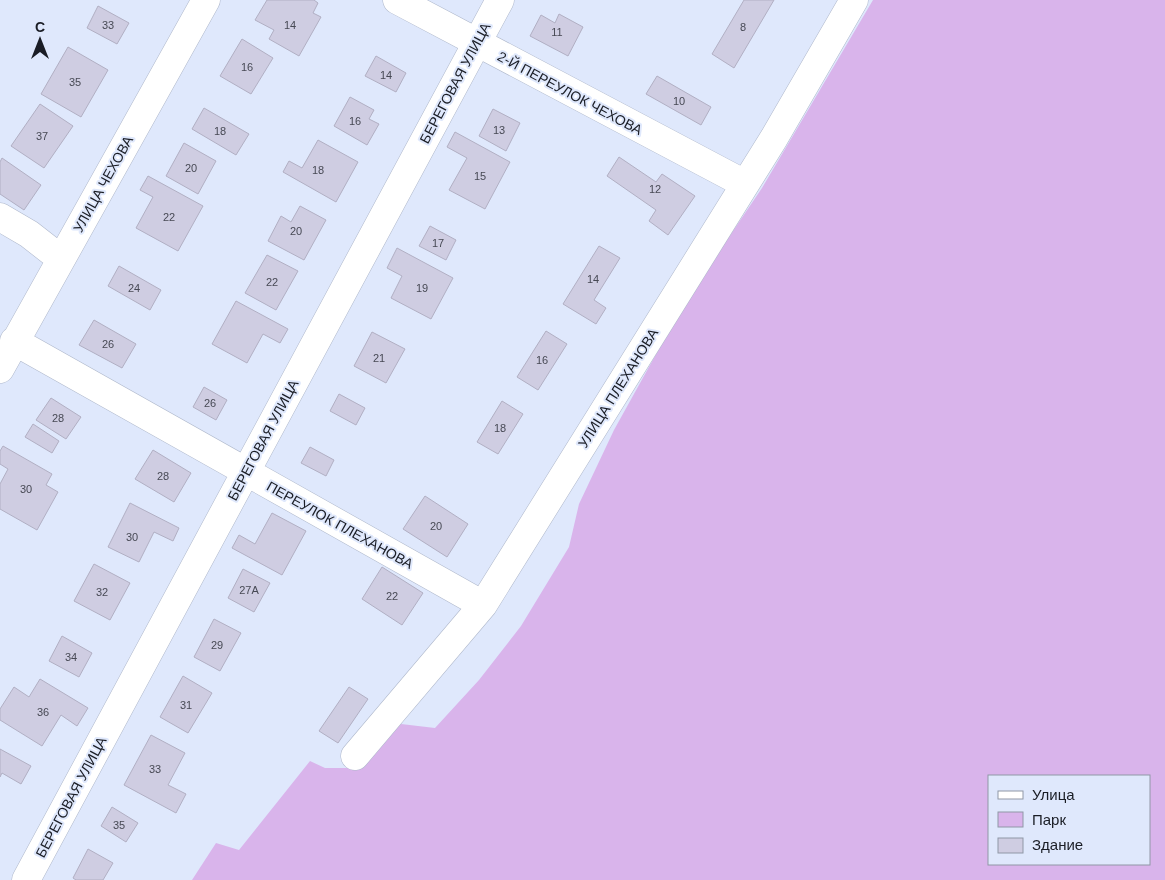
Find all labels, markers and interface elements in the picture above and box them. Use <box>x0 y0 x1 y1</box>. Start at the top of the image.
north arrow <box>15 15 65 65</box>
text: С <box>35 19 45 35</box>
house number: 33 <box>102 19 114 31</box>
house number: 14 <box>284 19 296 31</box>
street label: БЕРЕГОВАЯ УЛИЦА <box>416 19 494 146</box>
house number: 8 <box>740 21 746 33</box>
house number: 11 <box>551 26 563 38</box>
street label: 2-Й ПЕРЕУЛОК ЧЕХОВА <box>495 47 646 138</box>
house number: 16 <box>241 61 253 73</box>
house number: 14 <box>380 69 392 81</box>
house number: 35 <box>69 76 81 88</box>
house number: 10 <box>673 95 685 107</box>
house number: 16 <box>349 115 361 127</box>
house number: 13 <box>493 124 505 136</box>
house number: 18 <box>214 125 226 137</box>
house number: 37 <box>36 130 48 142</box>
street label: УЛИЦА ЧЕХОВА <box>70 132 136 235</box>
house number: 20 <box>185 162 197 174</box>
house number: 18 <box>312 164 324 176</box>
house number: 15 <box>474 170 486 182</box>
house number: 12 <box>649 183 661 195</box>
house number: 22 <box>163 211 175 223</box>
house number: 20 <box>290 225 302 237</box>
house number: 17 <box>432 237 444 249</box>
house number: 14 <box>587 273 599 285</box>
house number: 22 <box>266 276 278 288</box>
house number: 24 <box>128 282 140 294</box>
house number: 19 <box>416 282 428 294</box>
street label: УЛИЦА ПЛЕХАНОВА <box>575 325 662 451</box>
house number: 26 <box>102 338 114 350</box>
house number: 21 <box>373 352 385 364</box>
house number: 16 <box>536 354 548 366</box>
street label: БЕРЕГОВАЯ УЛИЦА <box>224 376 302 503</box>
house number: 26 <box>204 397 216 409</box>
house number: 28 <box>52 412 64 424</box>
house number: 18 <box>494 422 506 434</box>
house number: 28 <box>157 470 169 482</box>
street label: ПЕРЕУЛОК ПЛЕХАНОВА <box>264 478 417 572</box>
house number: 30 <box>20 483 32 495</box>
house number: 20 <box>430 520 442 532</box>
house number: 30 <box>126 531 138 543</box>
house number: 27А <box>239 584 259 596</box>
house number: 32 <box>96 586 108 598</box>
house number: 22 <box>386 590 398 602</box>
house number: 29 <box>211 639 223 651</box>
house number: 34 <box>65 651 77 663</box>
house number: 31 <box>180 699 192 711</box>
house number: 36 <box>37 706 49 718</box>
street label: БЕРЕГОВАЯ УЛИЦА <box>32 733 110 860</box>
house number: 33 <box>149 763 161 775</box>
legend <box>988 775 1150 865</box>
text: Улица <box>1032 786 1075 803</box>
text: Парк <box>1032 811 1066 828</box>
house number: 35 <box>113 819 125 831</box>
text: Здание <box>1032 836 1083 853</box>

